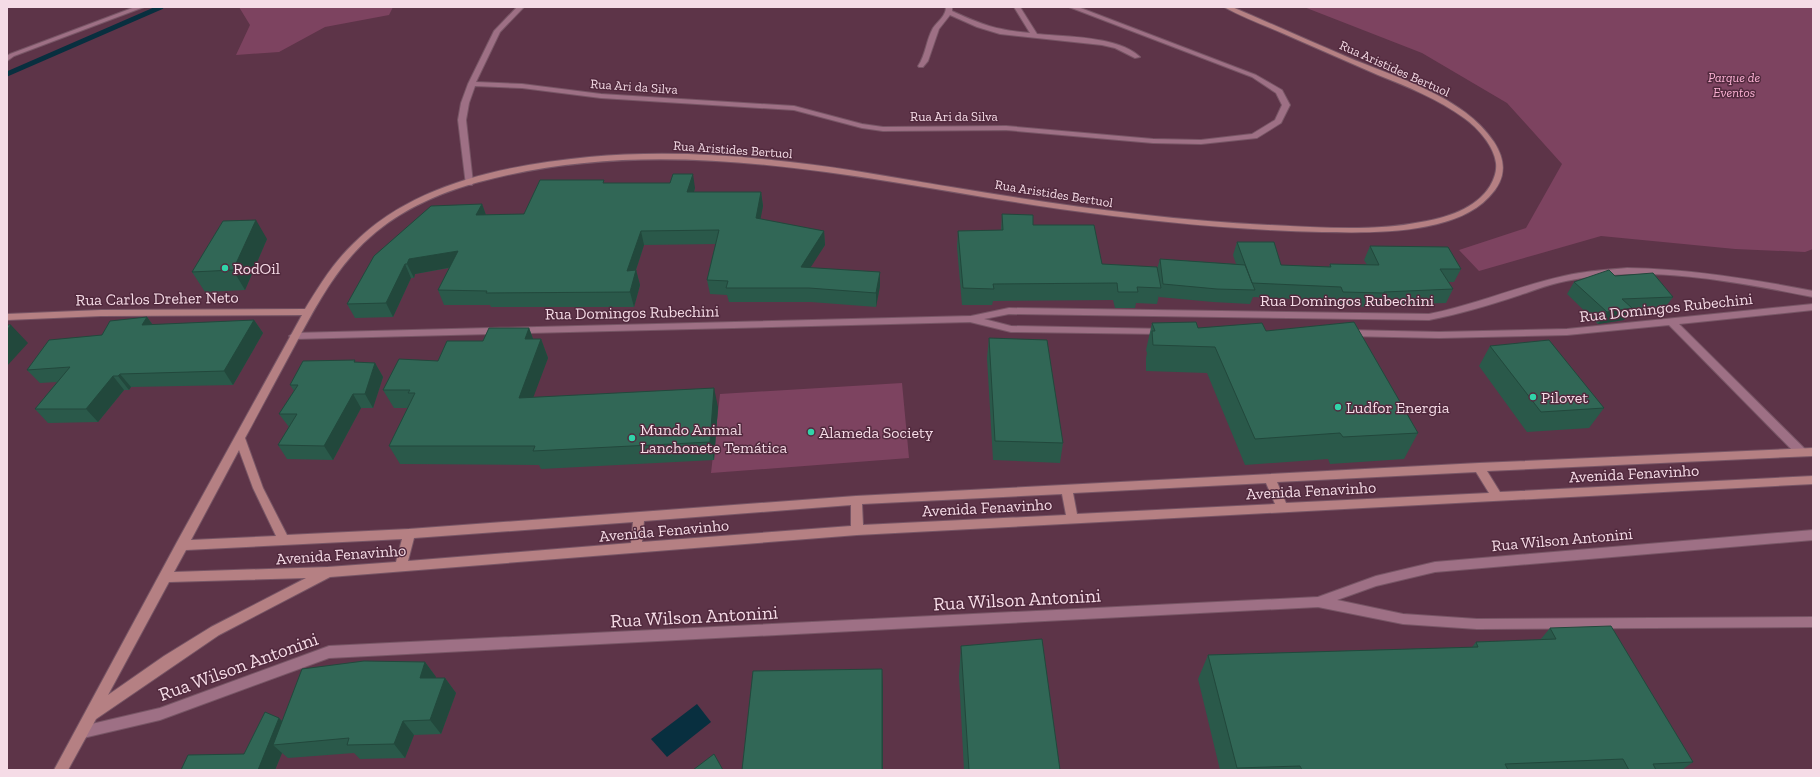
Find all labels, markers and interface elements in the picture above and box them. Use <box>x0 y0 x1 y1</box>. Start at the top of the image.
street label: Rua Aristides Bertuol <box>1337 37 1453 100</box>
park label: Parque de Eventos <box>1708 70 1760 100</box>
street label: Rua Ari da Silva <box>590 76 679 97</box>
street label: Rua Ari da Silva <box>910 109 999 124</box>
street label: Rua Aristides Bertuol <box>673 138 794 161</box>
street label: Rua Aristides Bertuol <box>994 177 1115 210</box>
place label: RodOil <box>233 259 280 278</box>
marker: RodOil <box>220 263 230 273</box>
street label: Rua Carlos Dreher Neto <box>75 288 239 309</box>
street label: Rua Domingos Rubechini <box>1578 289 1754 326</box>
street label: Rua Domingos Rubechini <box>1260 291 1435 310</box>
street label: Rua Domingos Rubechini <box>545 301 720 324</box>
place label: Pilovet <box>1541 388 1588 407</box>
marker: Pilovet <box>1528 392 1538 402</box>
place label: Ludfor Energia <box>1346 398 1450 417</box>
marker: Ludfor Energia <box>1333 402 1343 412</box>
place label: Mundo Animal Lanchonete Temática <box>640 420 787 457</box>
place label: Alameda Society <box>819 423 934 442</box>
marker: Alameda Society <box>806 427 816 437</box>
marker: Mundo Animal Lanchonete Temática <box>627 433 637 443</box>
street label: Avenida Fenavinho <box>1568 461 1700 486</box>
street label: Avenida Fenavinho <box>1245 478 1377 503</box>
street label: Avenida Fenavinho <box>921 495 1053 520</box>
street label: Avenida Fenavinho <box>598 515 730 546</box>
street label: Rua Wilson Antonini <box>1491 524 1634 555</box>
street label: Avenida Fenavinho <box>275 540 407 569</box>
street label: Rua Wilson Antonini <box>932 584 1102 615</box>
street label: Rua Wilson Antonini <box>609 601 779 632</box>
street label: Rua Wilson Antonini <box>155 627 321 706</box>

